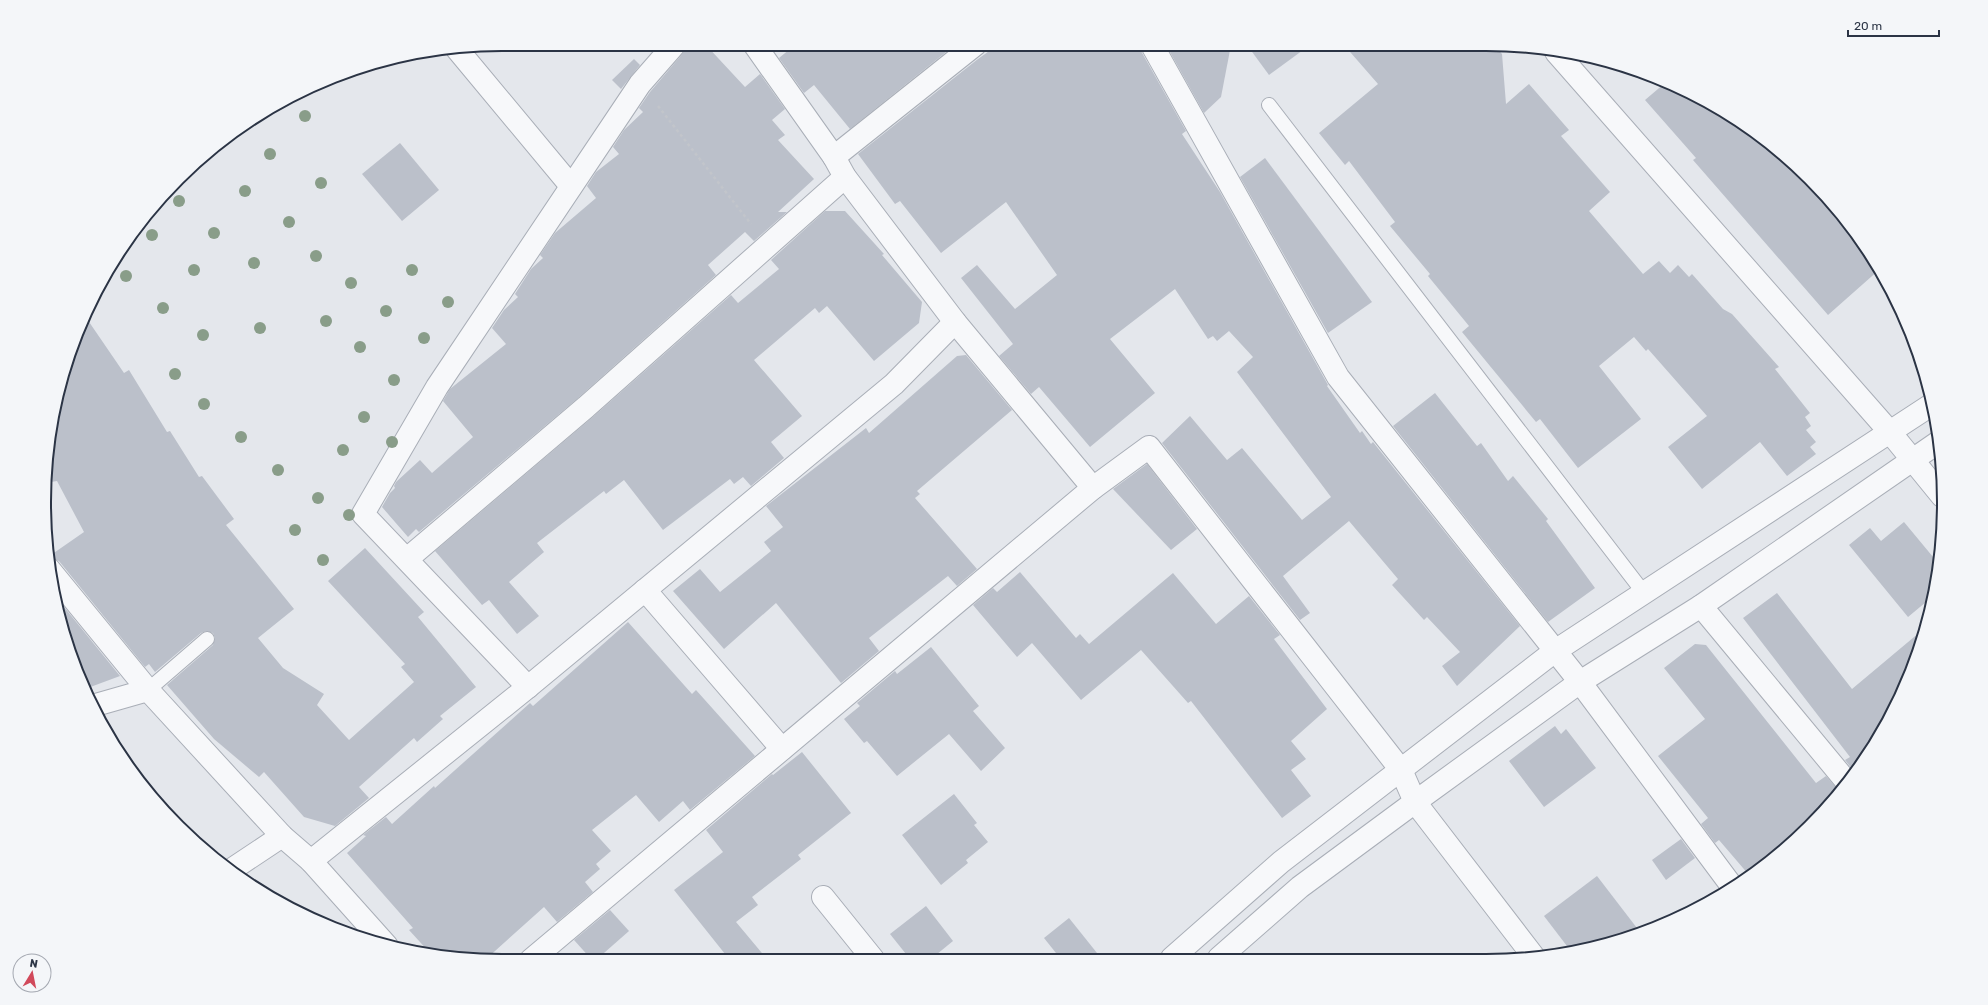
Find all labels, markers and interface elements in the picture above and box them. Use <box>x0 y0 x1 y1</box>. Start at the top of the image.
scale bar <box>1848 12 1939 38</box>
text: 20 m <box>1854 19 1882 33</box>
north arrow <box>12 953 52 993</box>
text: N <box>29 957 39 971</box>

